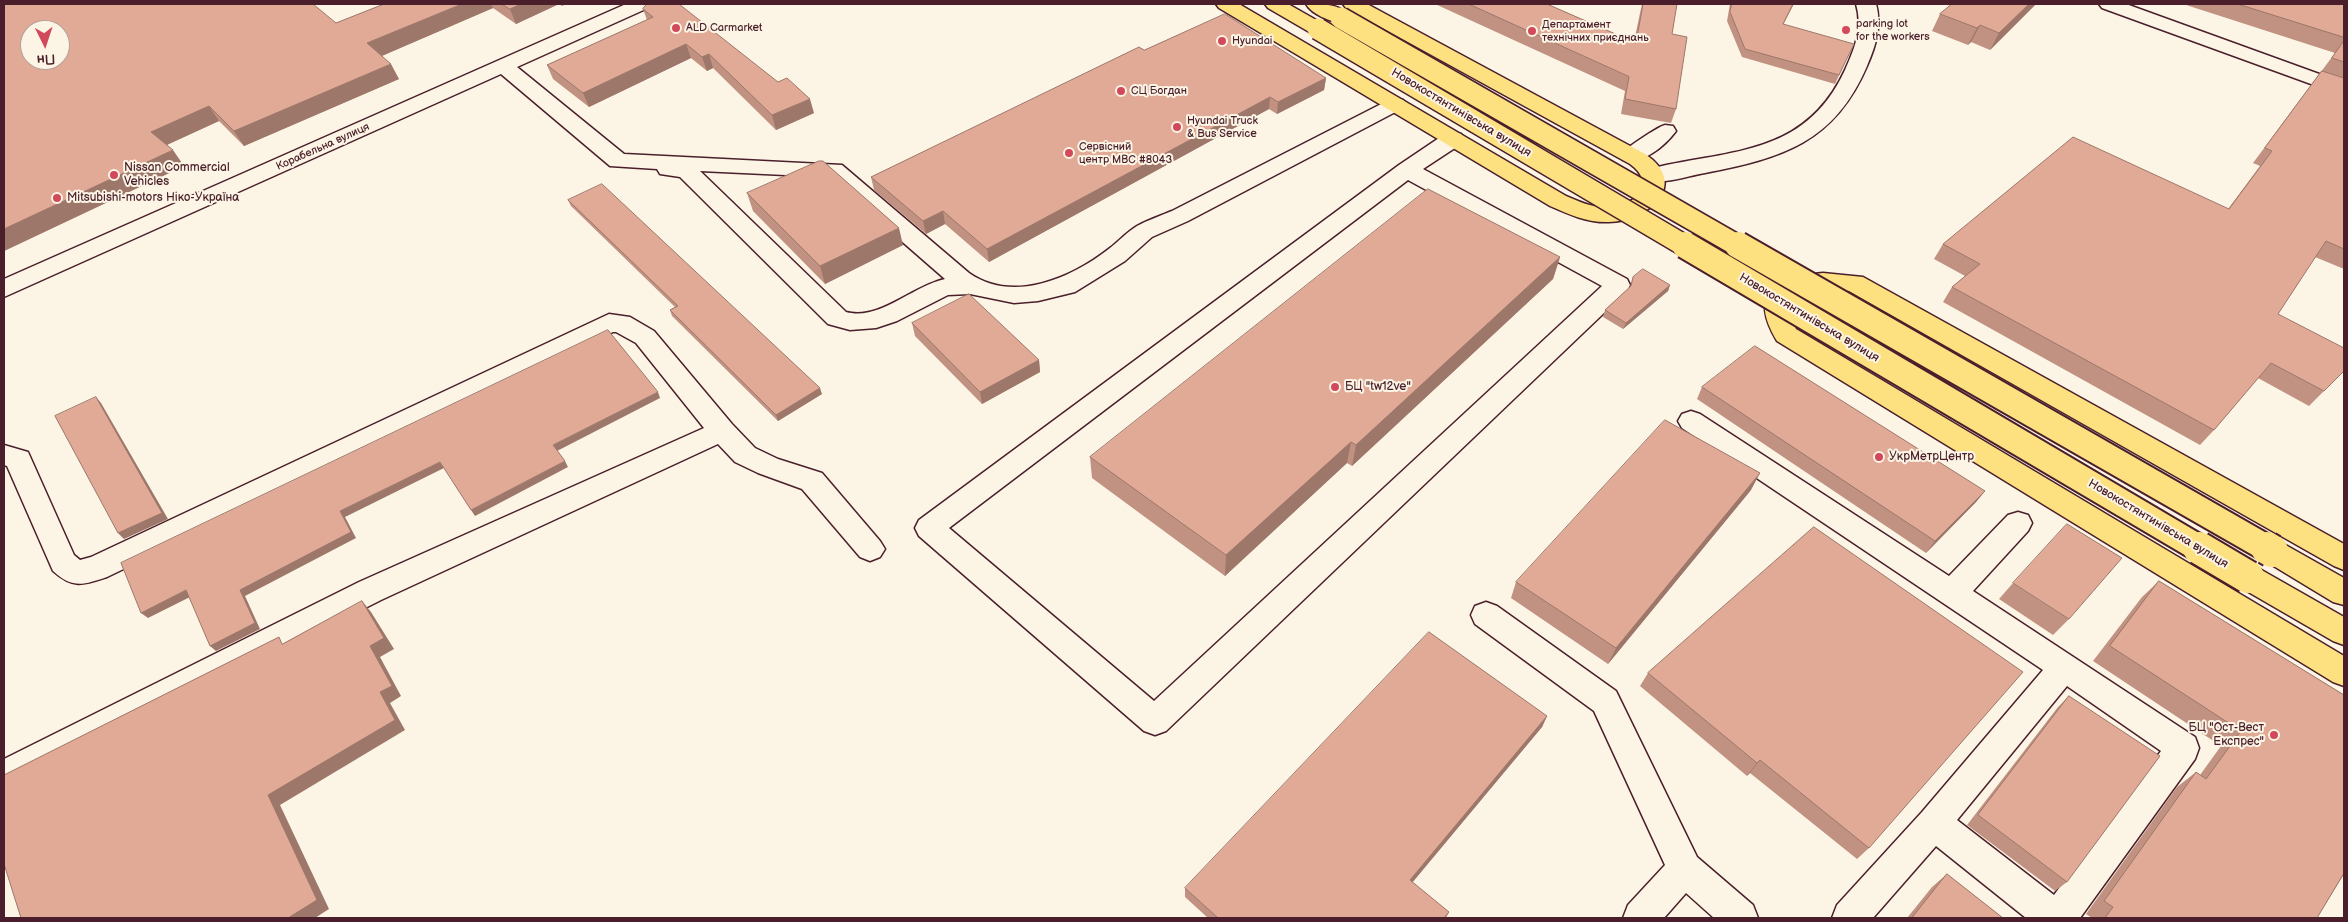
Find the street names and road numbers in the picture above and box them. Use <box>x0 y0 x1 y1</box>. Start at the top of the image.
street label: Новокостянтинівська вулиця <box>1388 65 1534 161</box>
street label: Корабельна вулиця <box>274 120 372 174</box>
street label: Новокостянтинівська вулиця <box>1736 270 1882 366</box>
street label: Новокостянтинівська вулиця <box>2085 476 2231 572</box>

